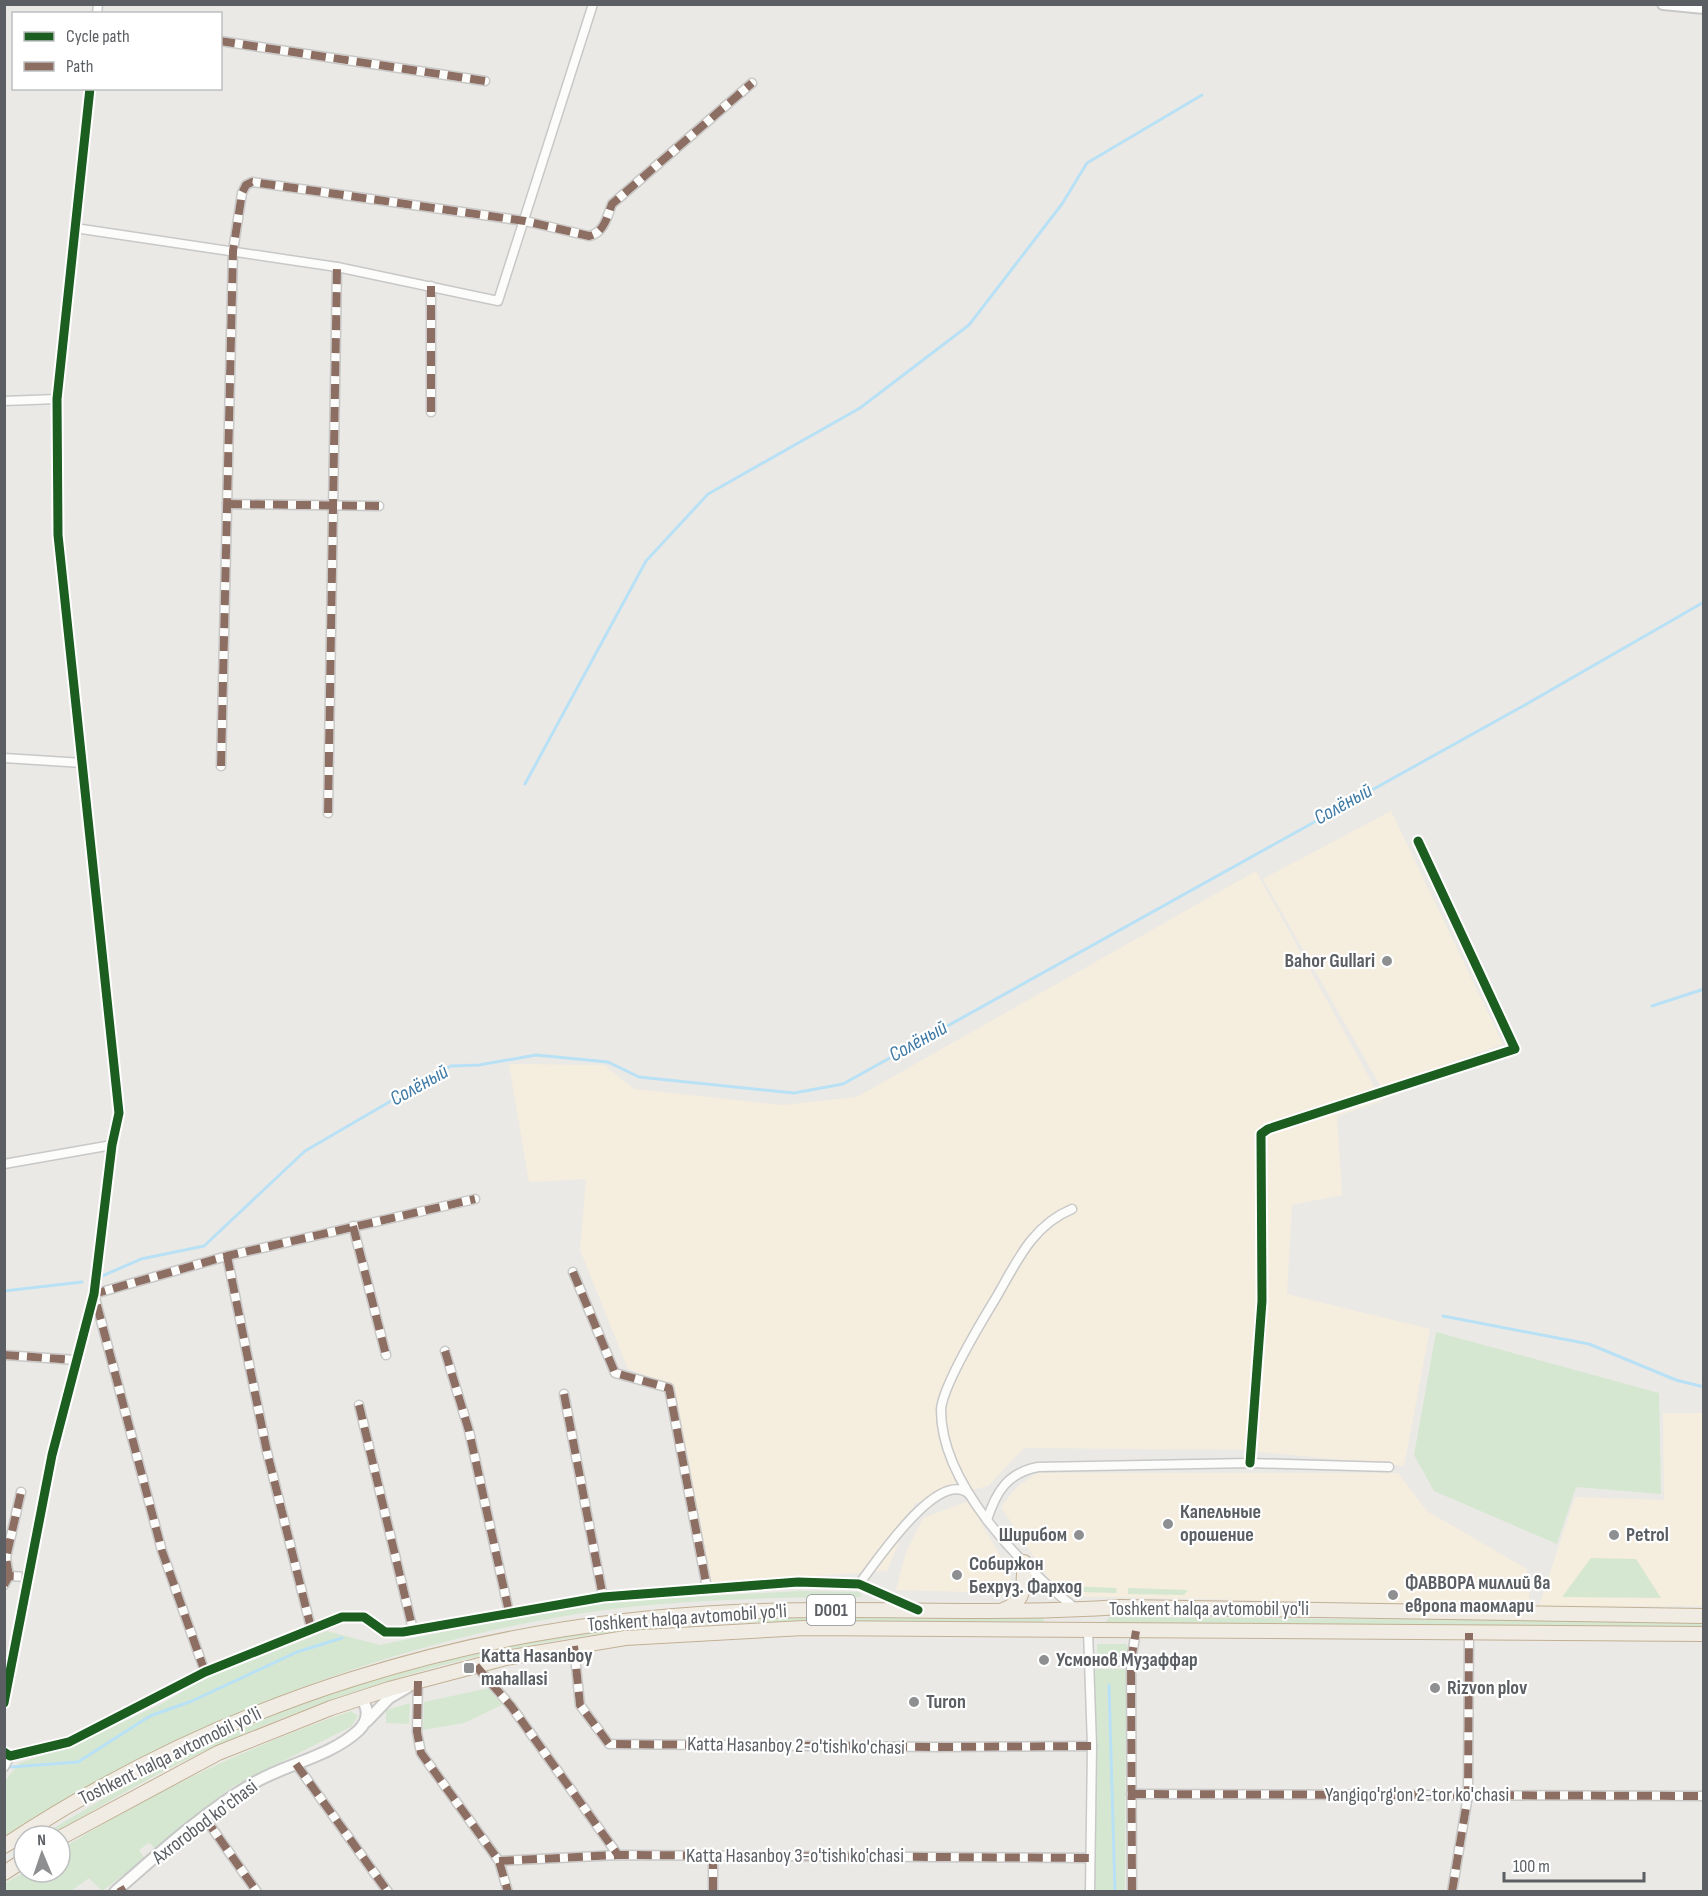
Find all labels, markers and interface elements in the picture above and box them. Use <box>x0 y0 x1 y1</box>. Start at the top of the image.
legend <box>12 12 222 90</box>
text: Cycle path <box>66 26 130 47</box>
text: Path <box>66 56 94 77</box>
water label: Солёный <box>1309 778 1377 830</box>
place label: Bahor Gullari <box>1285 949 1375 973</box>
marker: Bahor Gullari <box>1380 954 1394 968</box>
water label: Солёный <box>884 1015 952 1067</box>
water label: Солёный <box>385 1059 453 1111</box>
place label: Капельные орошение <box>1180 1500 1261 1547</box>
marker: Капельные орошение <box>1161 1517 1175 1531</box>
place label: Ширибом <box>999 1523 1067 1547</box>
place label: Petrol <box>1626 1523 1669 1547</box>
marker: Ширибом <box>1072 1528 1086 1542</box>
marker: Petrol <box>1607 1528 1621 1542</box>
place label: Собиржон Бехруз. Фарход <box>969 1552 1082 1599</box>
marker: Собиржон Бехруз. Фарход <box>950 1568 964 1582</box>
place label: ФАВВОРА миллий ва европа таомлари <box>1405 1571 1551 1618</box>
marker: ФАВВОРА миллий ва европа таомлари <box>1386 1588 1400 1602</box>
road number: D001 <box>807 1595 855 1625</box>
street label: Toshkent halqa avtomobil yo'li <box>1109 1597 1309 1621</box>
street label: Toshkent halqa avtomobil yo'li <box>586 1599 788 1637</box>
place label: Katta Hasanboy mahallasi <box>481 1644 593 1691</box>
place label: Усмонов Музаффар <box>1056 1648 1198 1672</box>
marker: Усмонов Музаффар <box>1037 1653 1051 1667</box>
marker: Katta Hasanboy mahallasi <box>462 1661 476 1675</box>
place label: Rizvon plov <box>1447 1676 1528 1700</box>
marker: Rizvon plov <box>1428 1681 1442 1695</box>
place label: Turon <box>926 1690 966 1714</box>
marker: Turon <box>907 1695 921 1709</box>
street label: Toshkent halqa avtomobil yo'li <box>75 1701 265 1811</box>
street label: Katta Hasanboy 2-o'tish ko'chasi <box>687 1732 905 1760</box>
street label: Axrorobod ko'chasi <box>147 1775 262 1870</box>
street label: Yangiqo'rg'on 2-tor ko'chasi <box>1325 1783 1509 1807</box>
north arrow <box>12 1824 72 1884</box>
text: N <box>37 1831 46 1850</box>
street label: Katta Hasanboy 3-o'tish ko'chasi <box>686 1844 904 1868</box>
scale bar <box>1504 1845 1644 1883</box>
text: 100 m <box>1513 1856 1550 1877</box>

